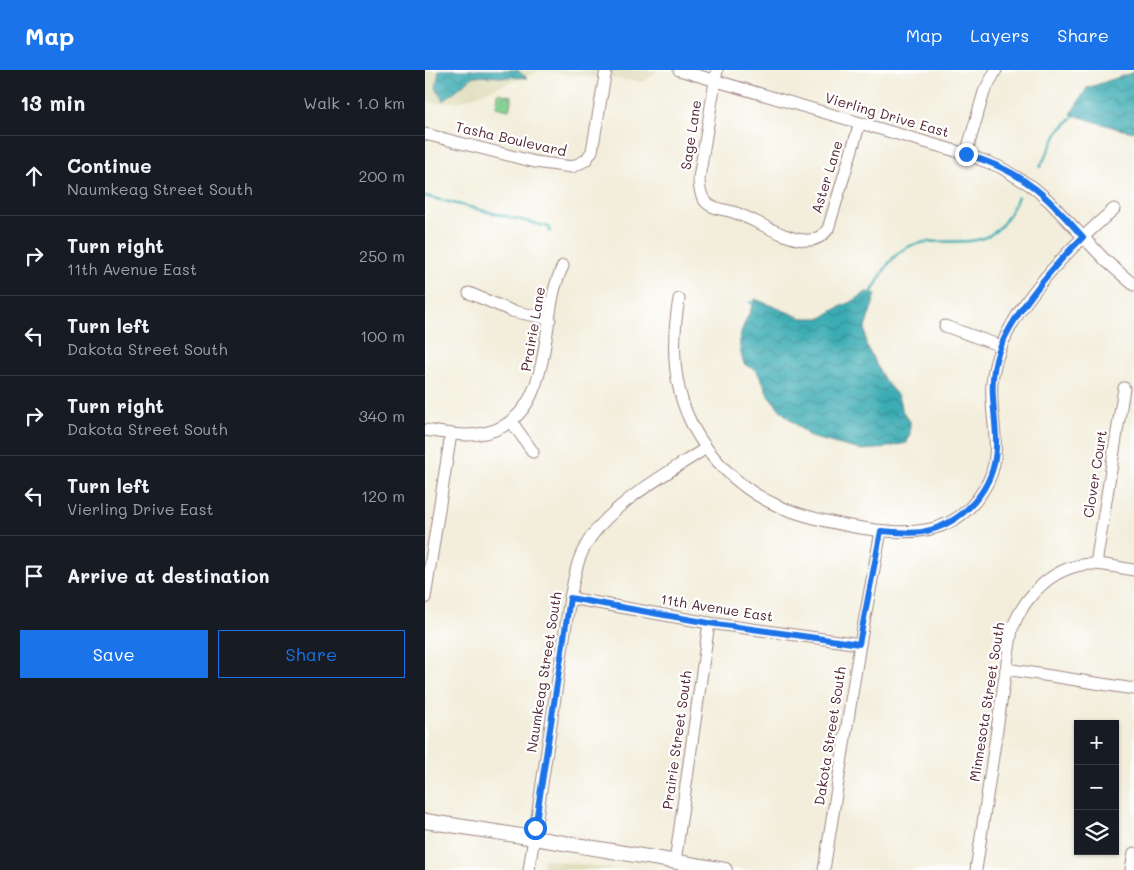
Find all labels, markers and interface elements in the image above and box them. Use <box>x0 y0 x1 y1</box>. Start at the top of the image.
text: Map <box>25 20 74 51</box>
text: Map <box>906 23 942 47</box>
text: Layers <box>970 23 1029 47</box>
text: Share <box>1057 23 1109 47</box>
street label: Vierling Drive East <box>823 88 951 141</box>
text: 13 min <box>20 89 85 116</box>
text: Walk · 1.0 km <box>303 92 405 113</box>
street label: Sage Lane <box>676 99 705 171</box>
street label: Tasha Boulevard <box>454 117 569 161</box>
street label: Aster Lane <box>806 138 847 216</box>
route end <box>955 143 978 166</box>
text: Continue <box>67 153 152 178</box>
icon: ahead <box>20 162 48 190</box>
text: 200 m <box>358 165 405 186</box>
text: Naumkeag Street South <box>67 178 252 199</box>
text: Turn right <box>67 233 164 258</box>
icon: right <box>20 242 48 270</box>
text: 250 m <box>359 245 405 266</box>
text: 11th Avenue East <box>67 258 197 279</box>
street label: Prairie Lane <box>516 285 549 373</box>
text: Turn left <box>67 313 150 338</box>
icon: left <box>20 322 48 350</box>
text: 100 m <box>360 325 405 346</box>
text: Dakota Street South <box>67 338 227 359</box>
text: Turn right <box>67 393 164 418</box>
icon: right <box>20 402 48 430</box>
text: 340 m <box>358 405 405 426</box>
text: Dakota Street South <box>67 418 227 439</box>
street label: Clover Court <box>1078 429 1111 519</box>
text: Turn left <box>67 473 150 498</box>
icon: left <box>20 482 48 510</box>
text: 120 m <box>361 485 405 506</box>
text: Vierling Drive East <box>67 498 214 519</box>
icon: arrive <box>20 562 48 590</box>
text: Arrive at destination <box>67 563 270 588</box>
street label: 11th Avenue East <box>659 589 775 626</box>
street label: Naumkeag Street South <box>521 590 566 754</box>
street label: Minnesota Street South <box>965 621 1009 783</box>
button: Save <box>20 630 208 678</box>
button: Share <box>218 630 405 678</box>
street label: Dakota Street South <box>809 665 850 807</box>
street label: Prairie Street South <box>657 669 696 811</box>
map controls <box>1074 720 1119 855</box>
button: + <box>1074 720 1119 765</box>
button: − <box>1074 765 1119 810</box>
button: layers <box>1074 810 1119 855</box>
route start <box>524 817 547 840</box>

